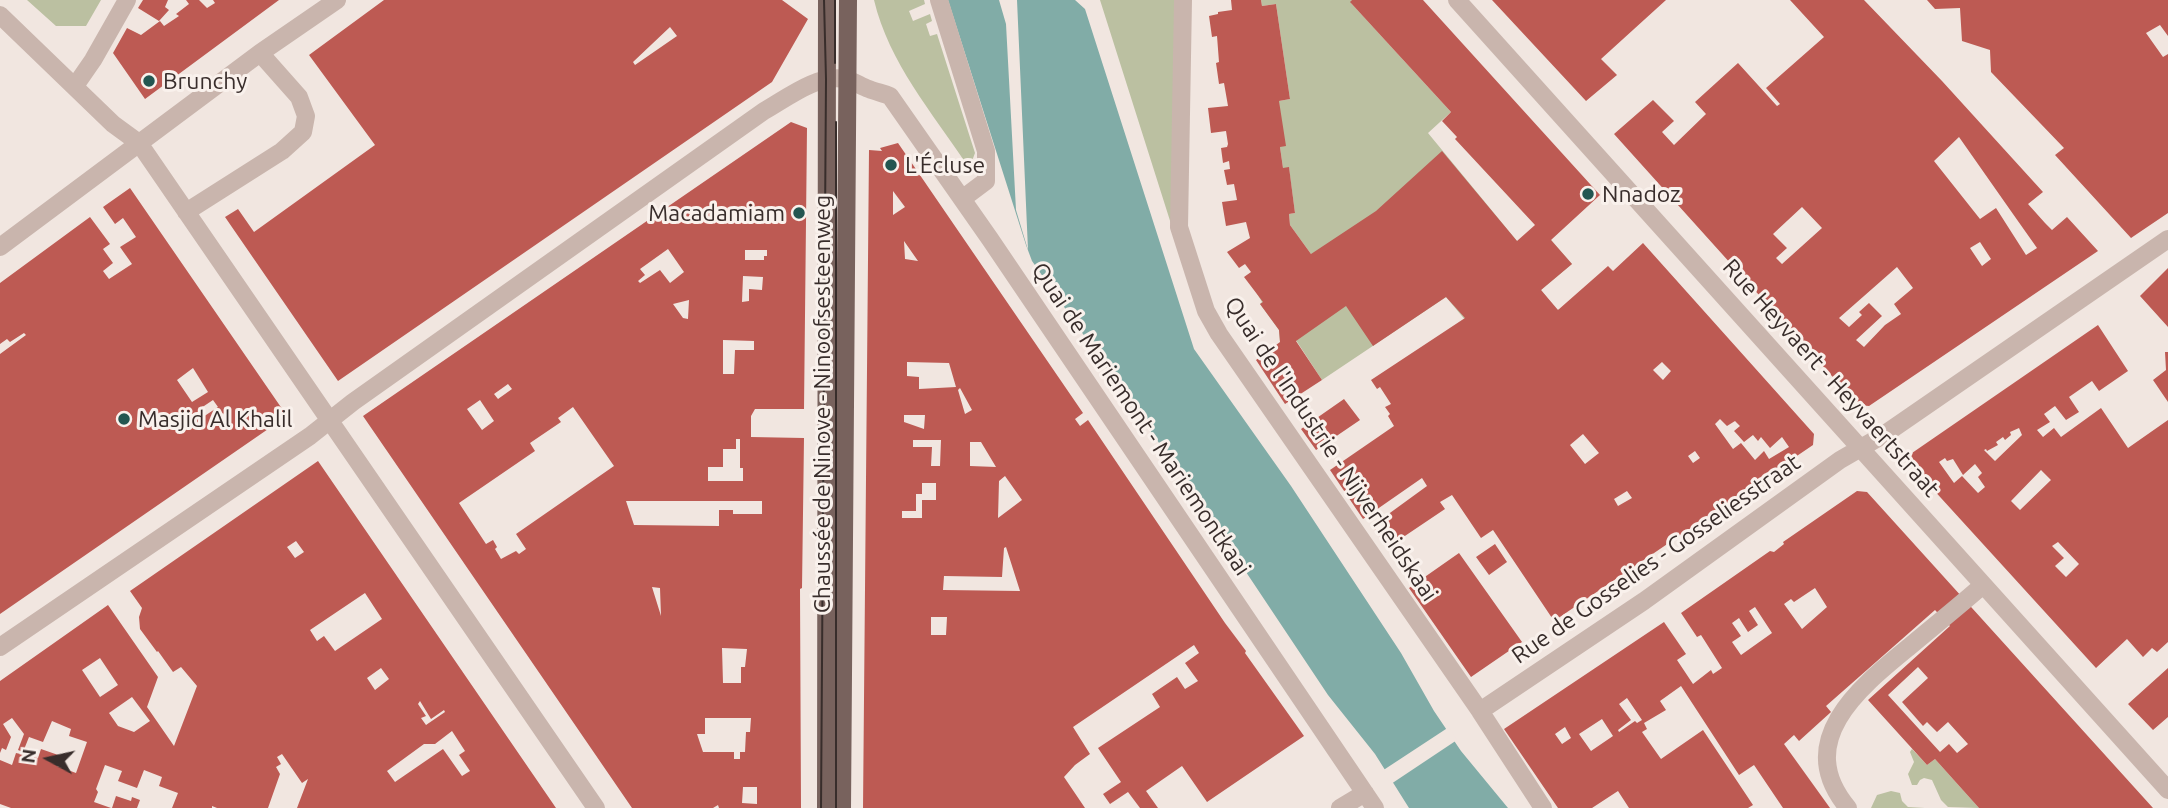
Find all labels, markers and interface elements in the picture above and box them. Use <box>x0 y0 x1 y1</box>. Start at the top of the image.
place label: Brunchy <box>163 67 247 95</box>
marker: Brunchy <box>141 73 157 89</box>
place label: L'Écluse <box>905 151 985 179</box>
marker: L'Écluse <box>883 157 899 173</box>
place label: Nnadoz <box>1602 180 1681 208</box>
marker: Nnadoz <box>1580 186 1596 202</box>
street label: Chaussée de Ninove - Ninoofsesteenweg <box>808 195 836 613</box>
place label: Macadamiam <box>648 199 785 227</box>
marker: Macadamiam <box>791 205 807 221</box>
street label: Rue Heyvaert - Heyvaertstraat <box>1717 253 1945 503</box>
street label: Quai de Mariemont - Mariemontkaai <box>1026 257 1256 581</box>
street label: Quai de l'Industrie - Nijverheidskaai <box>1219 292 1443 606</box>
place label: Masjid Al Khalil <box>138 405 293 433</box>
marker: Masjid Al Khalil <box>116 411 132 427</box>
street label: Rue de Gosselies - Gosseliesstraat <box>1506 449 1806 669</box>
north arrow <box>14 724 84 794</box>
text: N <box>16 748 40 765</box>

